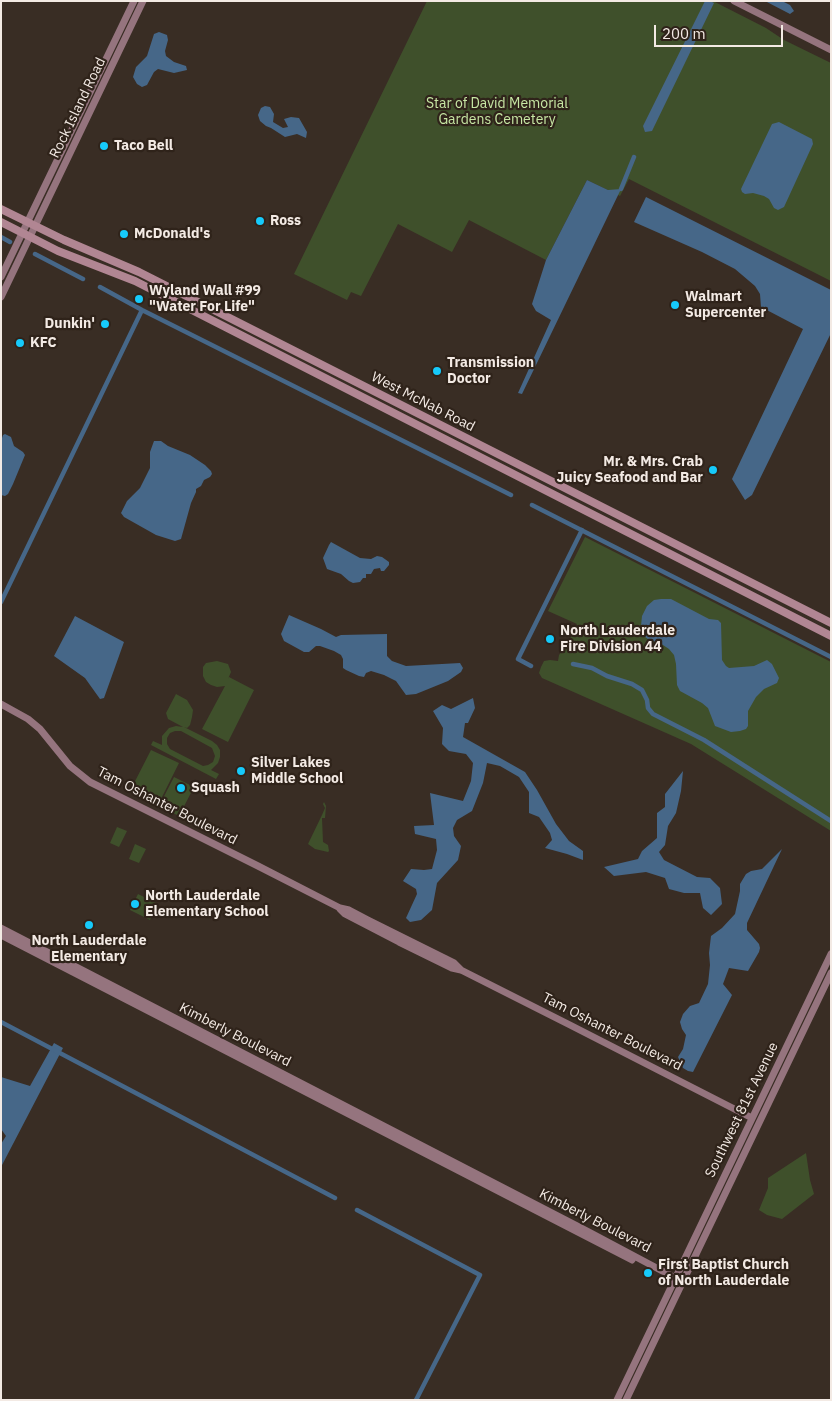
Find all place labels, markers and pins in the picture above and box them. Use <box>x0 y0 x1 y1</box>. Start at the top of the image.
place label: Taco Bell <box>114 138 173 154</box>
marker: Taco Bell <box>98 140 110 152</box>
place label: Ross <box>270 213 301 229</box>
marker: Ross <box>254 215 266 227</box>
place label: McDonald's <box>134 226 210 242</box>
marker: McDonald's <box>118 228 130 240</box>
place label: Wyland Wall #99 "Water For Life" <box>149 283 261 316</box>
place label: Walmart Supercenter <box>685 289 766 322</box>
marker: Wyland Wall #99 "Water For Life" <box>133 293 145 305</box>
marker: Walmart Supercenter <box>669 299 681 311</box>
place label: Dunkin' <box>45 316 95 332</box>
marker: Dunkin' <box>99 318 111 330</box>
place label: KFC <box>30 335 57 351</box>
marker: KFC <box>14 337 26 349</box>
place label: Transmission Doctor <box>447 355 534 388</box>
marker: Transmission Doctor <box>431 365 443 377</box>
place label: Mr. & Mrs. Crab Juicy Seafood and Bar <box>557 454 703 487</box>
marker: Mr. & Mrs. Crab Juicy Seafood and Bar <box>707 464 719 476</box>
place label: North Lauderdale Fire Division 44 <box>560 623 675 656</box>
marker: North Lauderdale Fire Division 44 <box>544 633 556 645</box>
place label: Silver Lakes Middle School <box>251 755 343 788</box>
marker: Silver Lakes Middle School <box>235 765 247 777</box>
place label: Squash <box>191 780 240 796</box>
marker: Squash <box>175 782 187 794</box>
place label: North Lauderdale Elementary School <box>145 888 269 920</box>
marker: North Lauderdale Elementary School <box>129 898 141 910</box>
marker: North Lauderdale Elementary <box>83 919 95 931</box>
place label: North Lauderdale Elementary <box>31 933 147 966</box>
place label: First Baptist Church of North Lauderdale <box>658 1257 789 1290</box>
marker: First Baptist Church of North Lauderdale <box>642 1267 654 1279</box>

